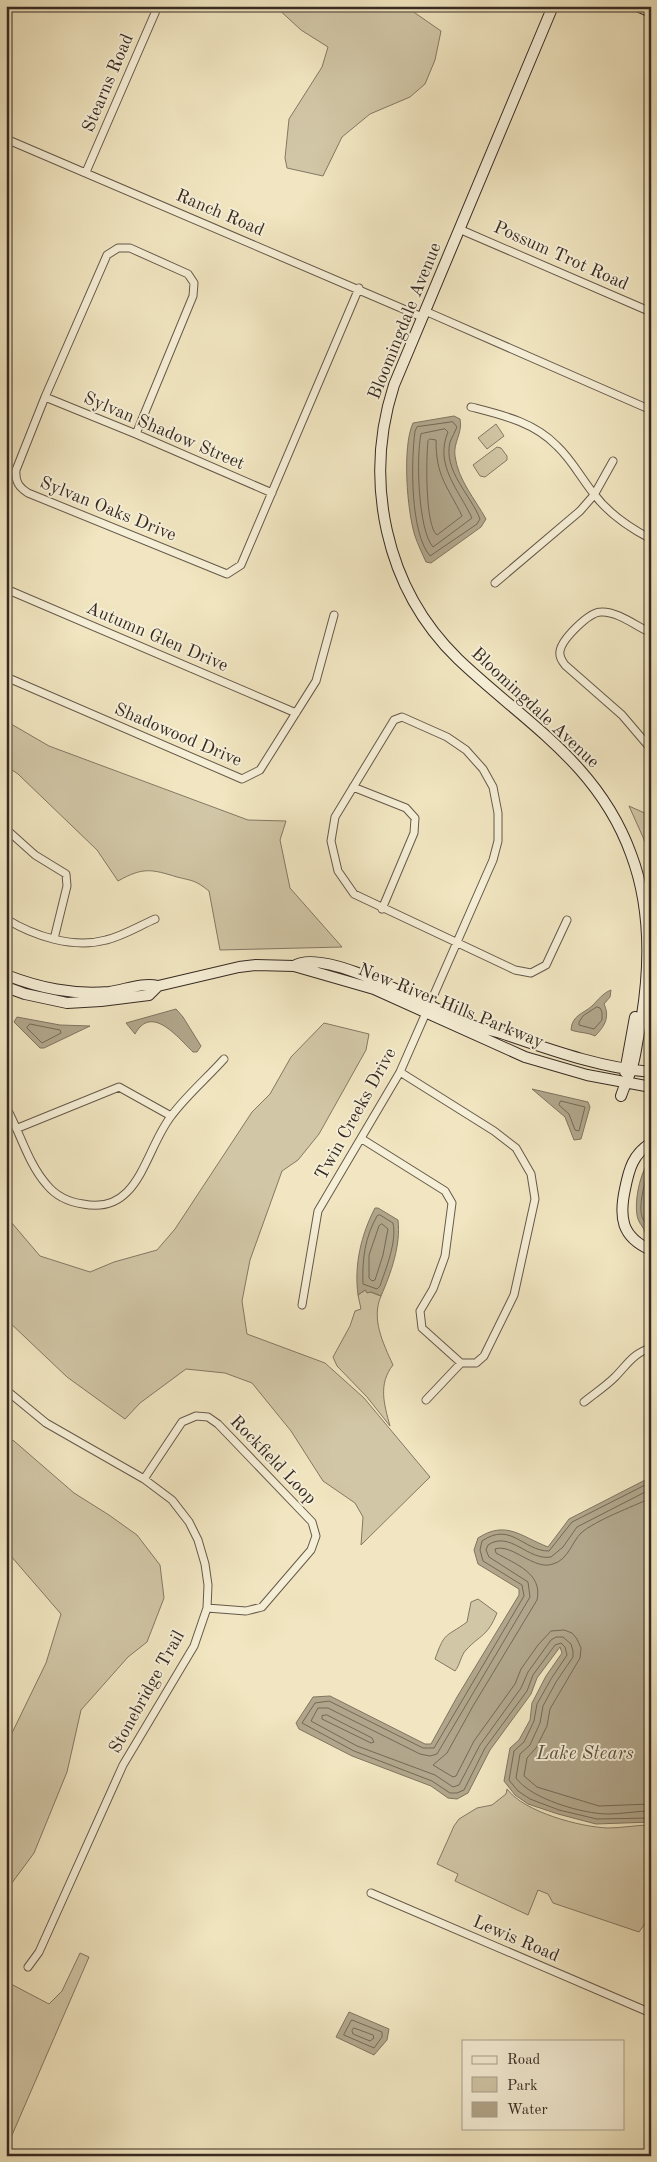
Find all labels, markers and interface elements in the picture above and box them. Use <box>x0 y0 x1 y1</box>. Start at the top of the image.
street label: Stearns Road <box>79 31 137 135</box>
street label: Ranch Road <box>173 186 267 240</box>
street label: Possum Trot Road <box>491 218 631 294</box>
street label: Bloomingdale Avenue <box>365 240 445 402</box>
street label: Sylvan Shadow Street <box>81 389 247 473</box>
street label: Sylvan Oaks Drive <box>37 473 179 545</box>
street label: Autumn Glen Drive <box>83 599 231 675</box>
street label: Bloomingdale Avenue <box>468 644 602 772</box>
street label: Shadowood Drive <box>112 700 244 770</box>
street label: New River Hills Parkway <box>356 960 547 1052</box>
street label: Twin Creeks Drive <box>312 1045 400 1183</box>
street label: Rockfield Loop <box>226 1412 320 1508</box>
street label: Stonebridge Trail <box>106 1628 188 1756</box>
water label: Lake Stears <box>535 1745 634 1764</box>
street label: Lewis Road <box>470 1913 562 1965</box>
legend <box>462 2040 624 2130</box>
text: Road <box>507 2053 541 2068</box>
text: Park <box>507 2079 538 2094</box>
text: Water <box>507 2103 548 2118</box>

